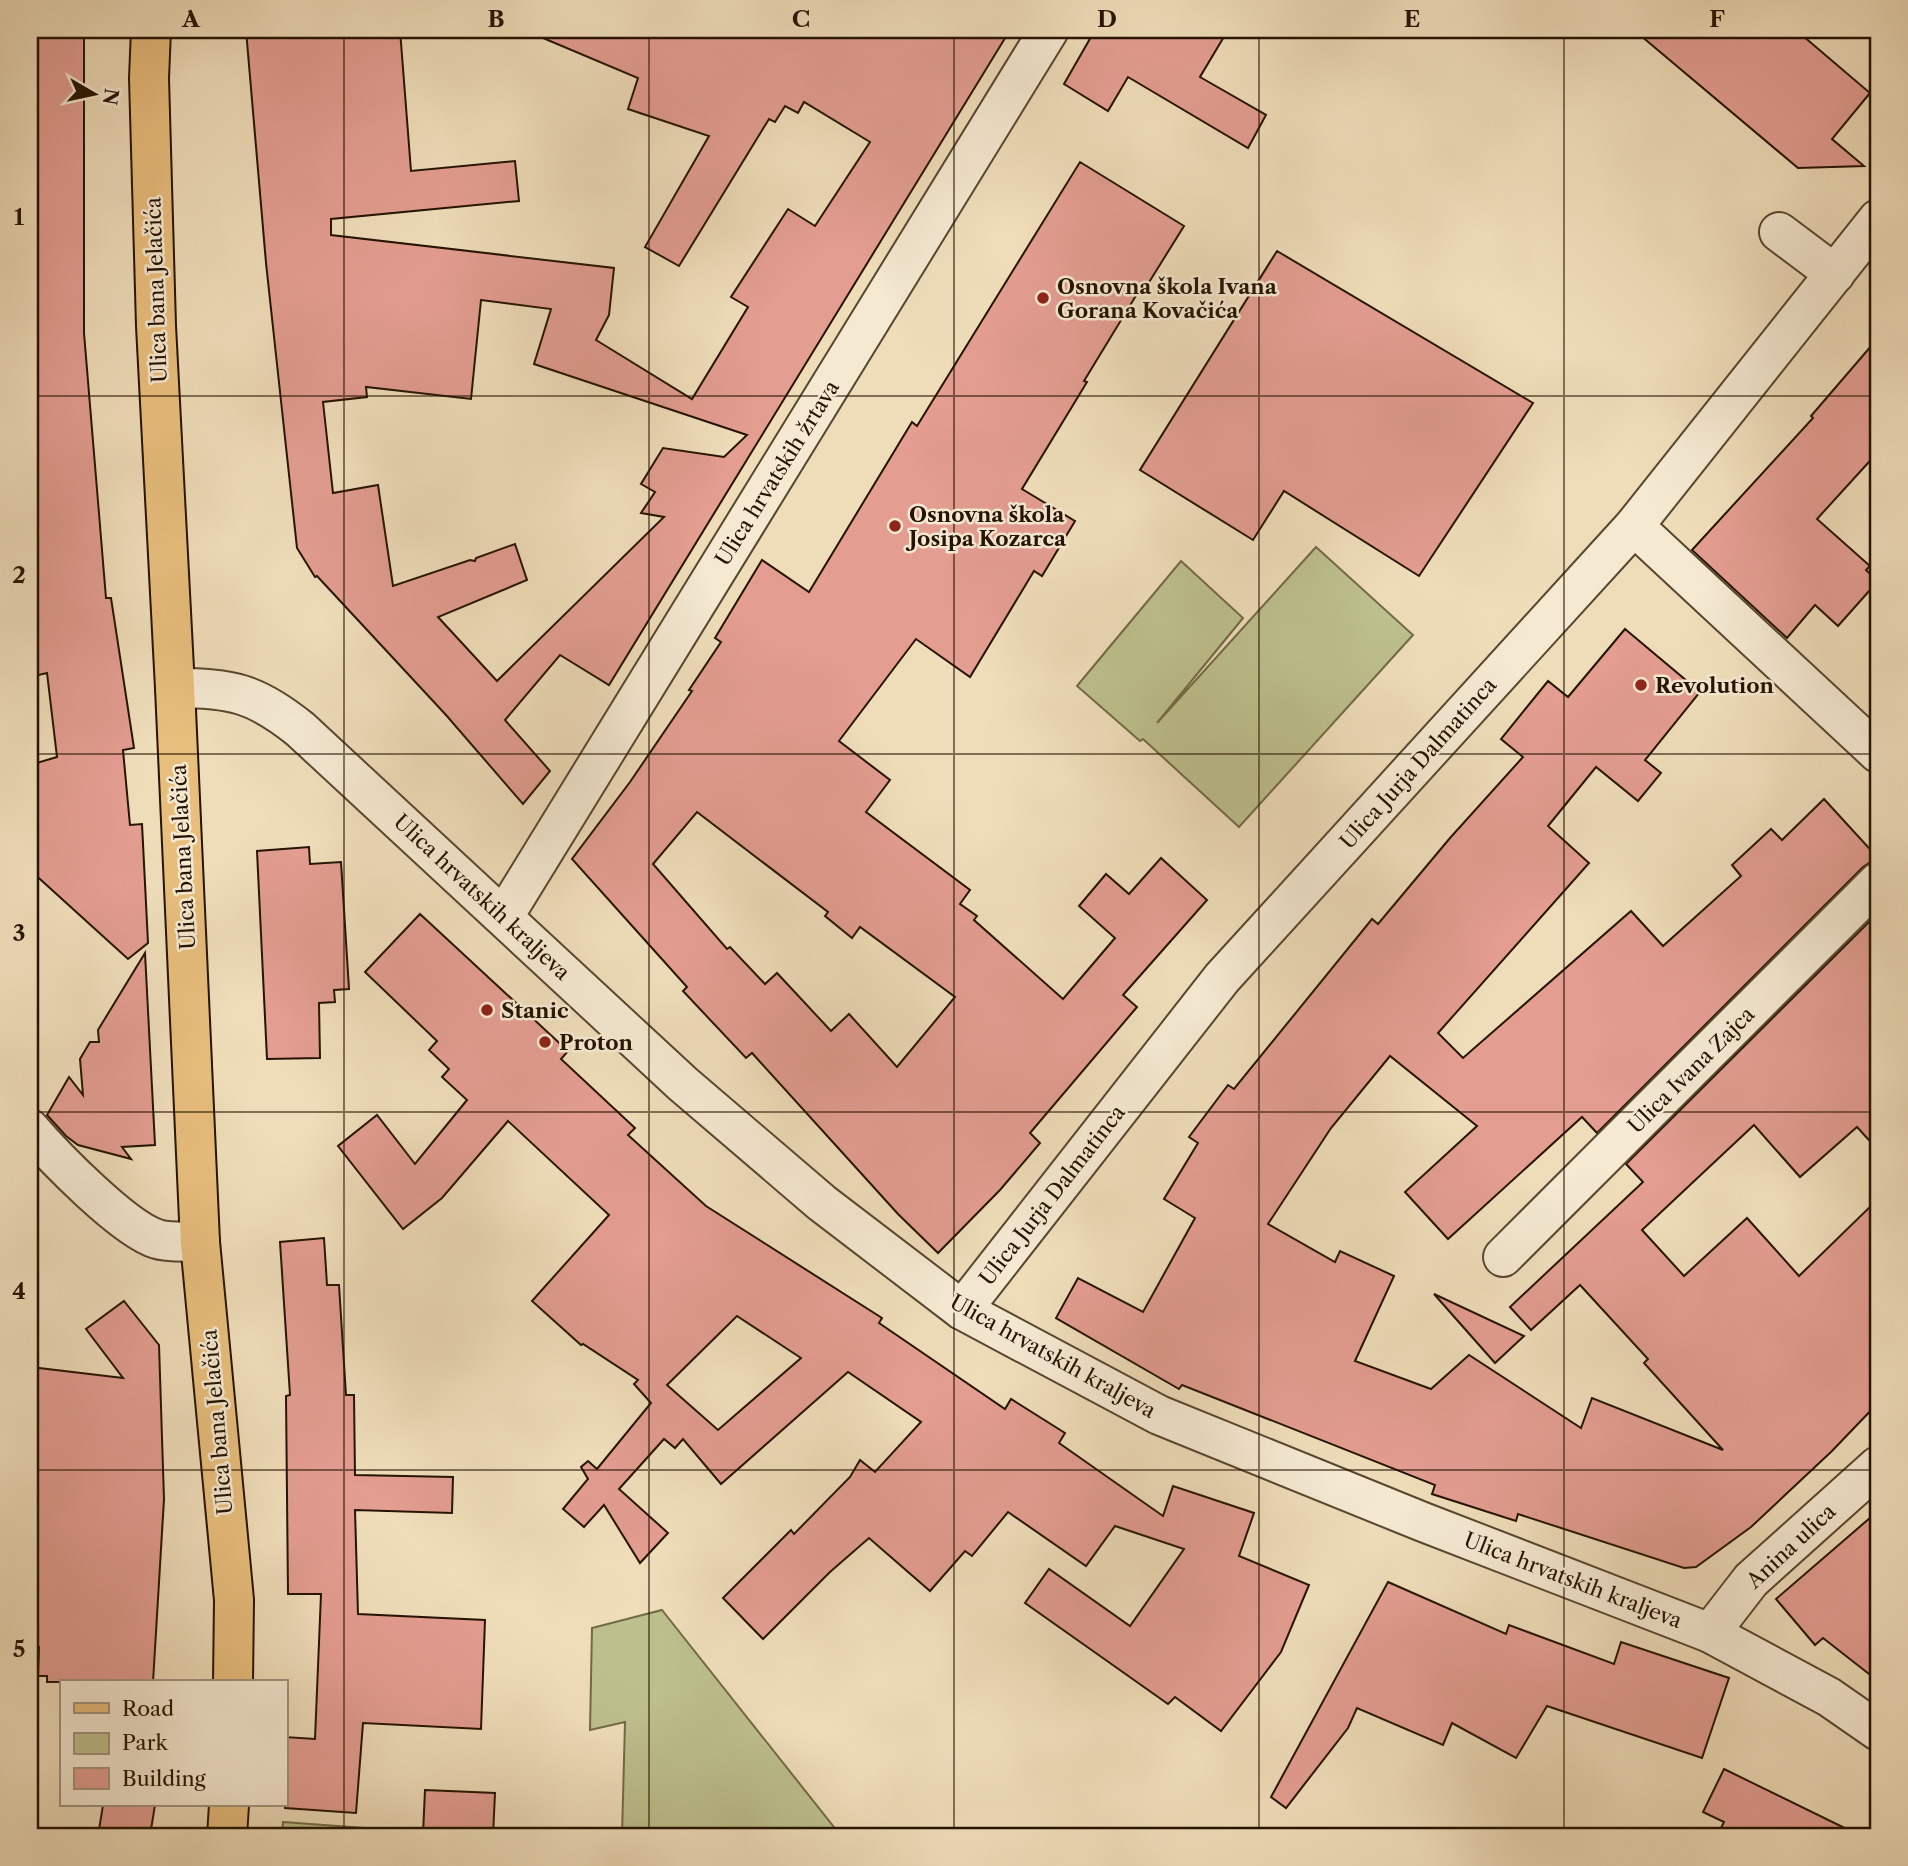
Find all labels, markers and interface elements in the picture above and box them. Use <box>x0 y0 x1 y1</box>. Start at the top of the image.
text: A <box>181 5 201 33</box>
text: B <box>487 5 505 33</box>
text: C <box>792 5 810 33</box>
text: D <box>1097 5 1117 33</box>
text: E <box>1404 5 1420 33</box>
text: F <box>1709 5 1725 33</box>
north arrow <box>60 60 130 130</box>
text: N <box>98 87 123 107</box>
street label: Ulica bana Jelačića <box>140 196 172 383</box>
text: 1 <box>14 203 25 231</box>
place label: Osnovna škola Ivana Gorana Kovačića <box>1057 274 1278 323</box>
marker: Osnovna škola Ivana Gorana Kovačića <box>1035 290 1051 306</box>
street label: Ulica hrvatskih žrtava <box>710 375 845 570</box>
place label: Osnovna škola Josipa Kozarca <box>905 502 1067 551</box>
marker: Osnovna škola Josipa Kozarca <box>887 518 903 534</box>
text: 2 <box>12 561 26 589</box>
street label: Ulica Jurja Dalmatinca <box>1335 672 1502 854</box>
place label: Revolution <box>1655 673 1775 698</box>
marker: Revolution <box>1633 677 1649 693</box>
street label: Ulica bana Jelačića <box>166 763 200 950</box>
street label: Ulica hrvatskih kraljeva <box>389 809 576 986</box>
text: 3 <box>13 919 26 947</box>
place label: Stanic <box>501 998 569 1023</box>
street label: Ulica Ivana Zajca <box>1623 1001 1760 1138</box>
marker: Stanic <box>479 1002 495 1018</box>
place label: Proton <box>559 1030 634 1055</box>
marker: Proton <box>537 1034 553 1050</box>
street label: Ulica Jurja Dalmatinca <box>974 1099 1131 1290</box>
text: 4 <box>12 1277 26 1305</box>
street label: Ulica hrvatskih kraljeva <box>946 1289 1161 1423</box>
street label: Ulica bana Jelačića <box>196 1327 238 1516</box>
street label: Anina ulica <box>1741 1498 1841 1594</box>
street label: Ulica hrvatskih kraljeva <box>1461 1527 1686 1633</box>
text: 5 <box>13 1635 25 1663</box>
legend <box>60 1680 287 1806</box>
text: Road <box>122 1696 174 1721</box>
text: Park <box>122 1730 168 1755</box>
text: Building <box>122 1766 207 1791</box>

